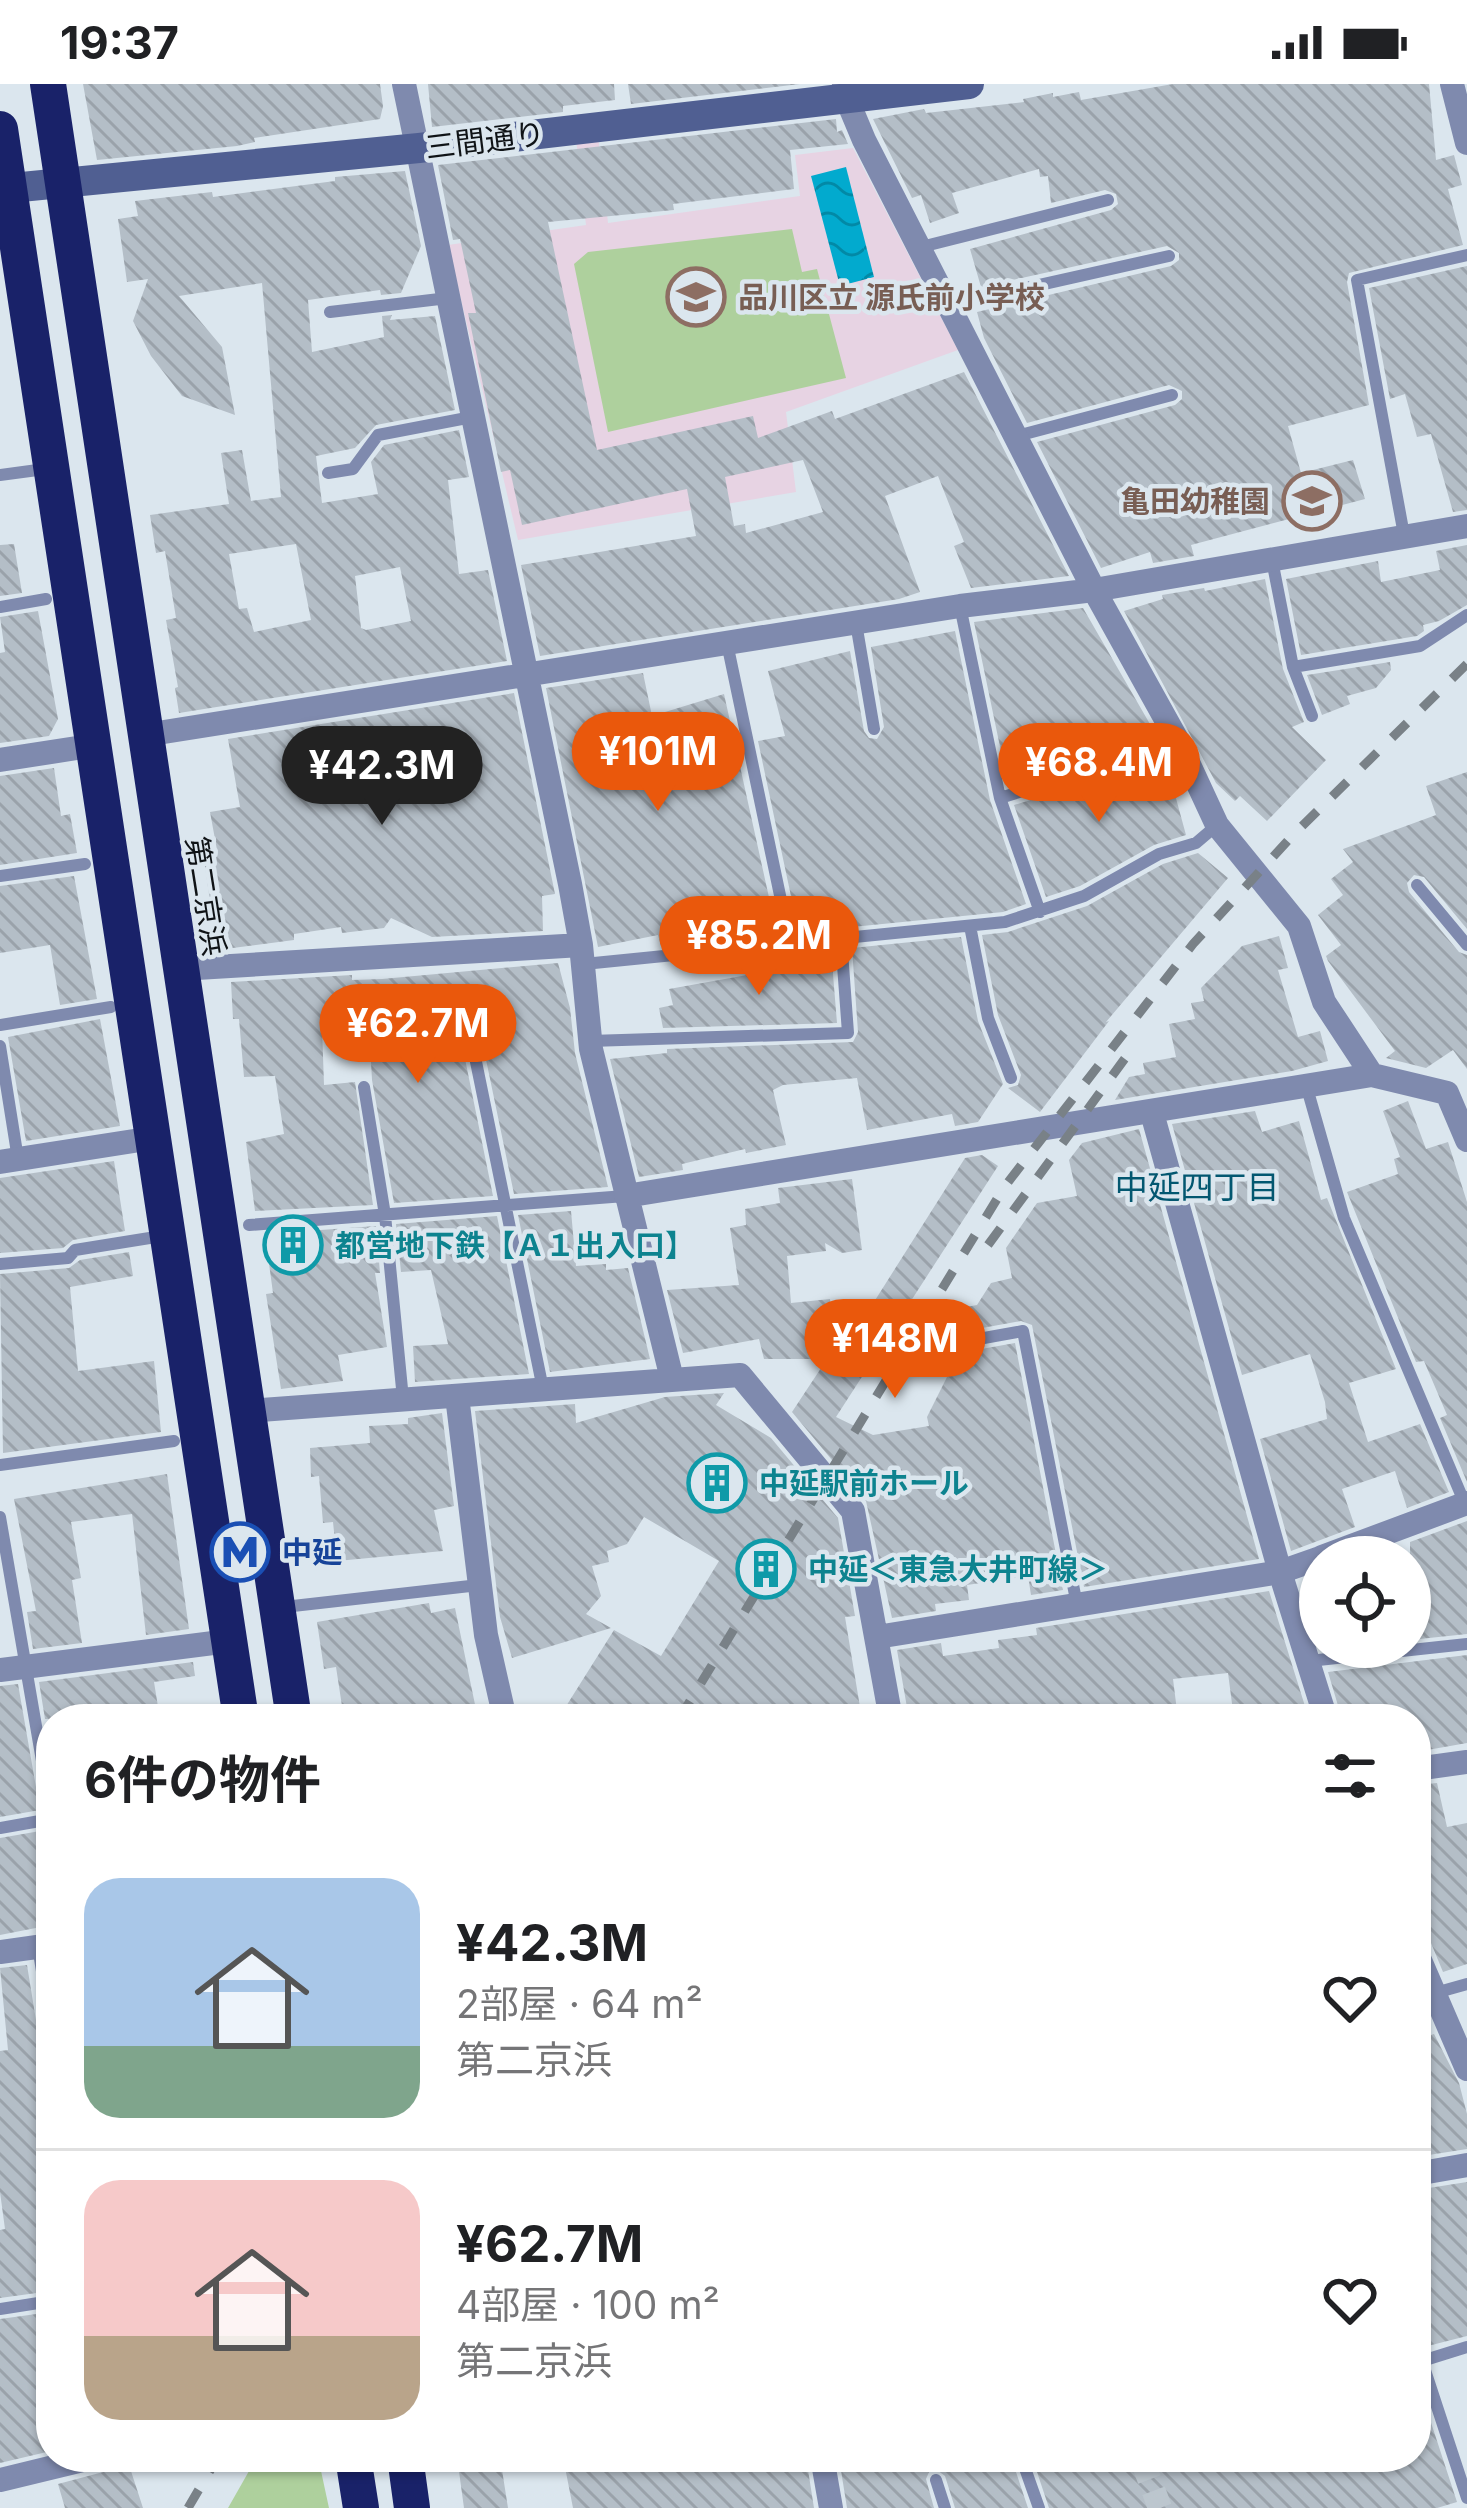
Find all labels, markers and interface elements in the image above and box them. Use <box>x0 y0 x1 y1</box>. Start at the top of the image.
text: 19:37 <box>60 15 179 70</box>
street label: 三間通り <box>423 115 547 165</box>
school or university icon: 品川区立 源氏前小学校 <box>665 266 727 328</box>
place label: 品川区立 源氏前小学校 <box>738 279 1045 315</box>
school or university icon: 亀田幼稚園 <box>1281 470 1343 532</box>
place label: 亀田幼稚園 <box>1120 483 1270 519</box>
pin: ¥101M <box>574 712 742 814</box>
pin: ¥68.4M <box>1001 723 1197 825</box>
pin: ¥42.3M <box>284 726 480 828</box>
text: ¥101M <box>599 727 717 774</box>
text: ¥68.4M <box>1025 738 1173 785</box>
text: ¥42.3M <box>309 741 455 788</box>
street label: 第二京浜 <box>179 834 233 958</box>
pin: ¥85.2M <box>661 896 857 998</box>
text: ¥85.2M <box>686 911 832 958</box>
pin: ¥62.7M <box>320 984 516 1086</box>
text: ¥62.7M <box>346 999 490 1046</box>
district label: 中延四丁目 <box>1115 1167 1280 1207</box>
building icon: 都営地下鉄【Ａ１出入口】 <box>262 1214 324 1276</box>
place label: 都営地下鉄【Ａ１出入口】 <box>335 1227 695 1263</box>
pin: ¥148M <box>811 1299 979 1401</box>
text: ¥148M <box>831 1314 959 1361</box>
building icon: 中延駅前ホール <box>686 1452 748 1514</box>
place label: 中延駅前ホール <box>759 1465 969 1501</box>
metro station icon: 中延 <box>209 1521 271 1583</box>
place label: 中延 <box>282 1534 342 1570</box>
map controls <box>1299 1536 1431 1668</box>
button: locate <box>1299 1536 1431 1668</box>
building icon: 中延＜東急大井町線＞ <box>735 1538 797 1600</box>
place label: 中延＜東急大井町線＞ <box>808 1551 1108 1587</box>
icon: filters <box>1317 1743 1383 1809</box>
text: 6件の物件 <box>84 1749 321 1810</box>
text: ¥42.3M <box>456 1912 648 1973</box>
icon: home <box>180 1926 324 2070</box>
icon: heart <box>1317 1965 1383 2031</box>
text: 2部屋 · 64 m² <box>456 1980 703 2027</box>
text: 第二京浜 <box>456 2036 612 2083</box>
text: ¥62.7M <box>456 2213 643 2274</box>
icon: home <box>180 2228 324 2372</box>
icon: heart <box>1317 2267 1383 2333</box>
text: 4部屋 · 100 m² <box>456 2281 720 2328</box>
text: 第二京浜 <box>456 2337 612 2384</box>

